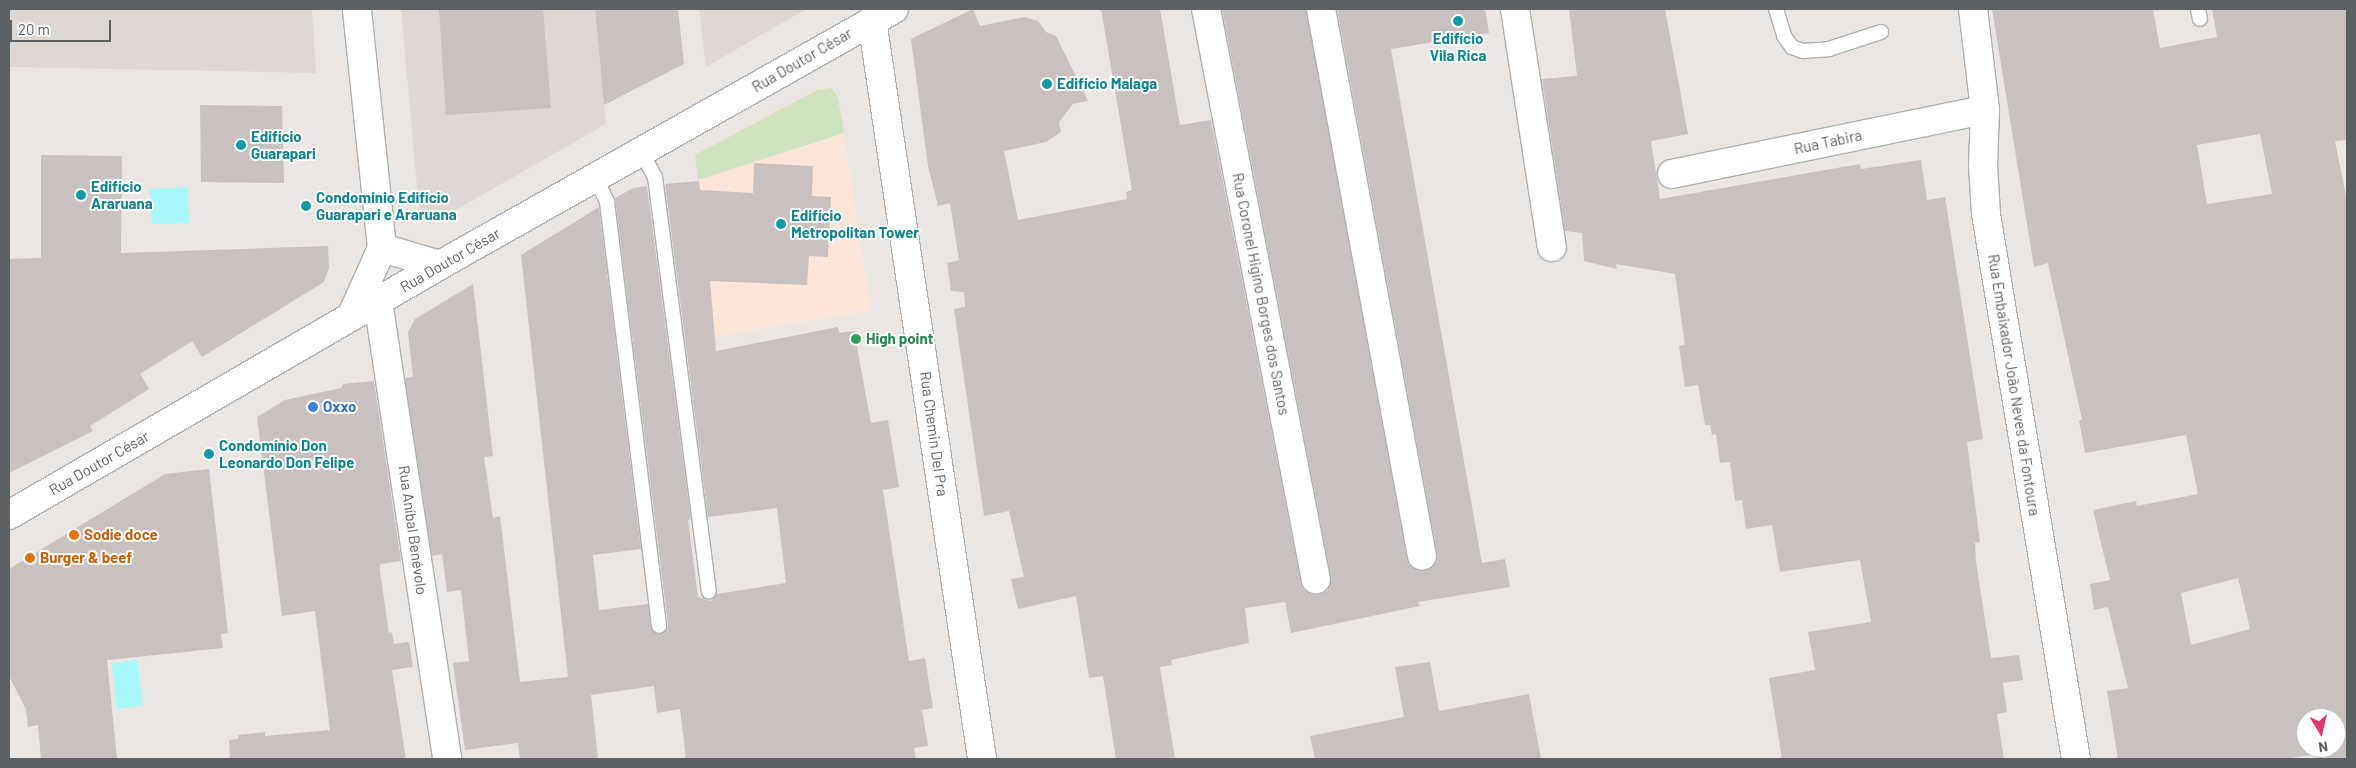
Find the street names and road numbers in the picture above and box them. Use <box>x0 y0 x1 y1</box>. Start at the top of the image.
street label: Rua Doutor César <box>749 24 855 96</box>
street label: Rua Tabira <box>1792 126 1864 158</box>
street label: Rua Coronel Higino Borges dos Santos <box>1229 171 1293 417</box>
street label: Rua Doutor César <box>397 224 503 296</box>
street label: Rua Embaixador João Neves da Fontoura <box>1984 253 2044 517</box>
street label: Rua Chemin Del Pra <box>916 370 952 498</box>
street label: Rua Doutor César <box>46 427 152 499</box>
street label: Rua Aníbal Benévolo <box>395 464 431 596</box>

